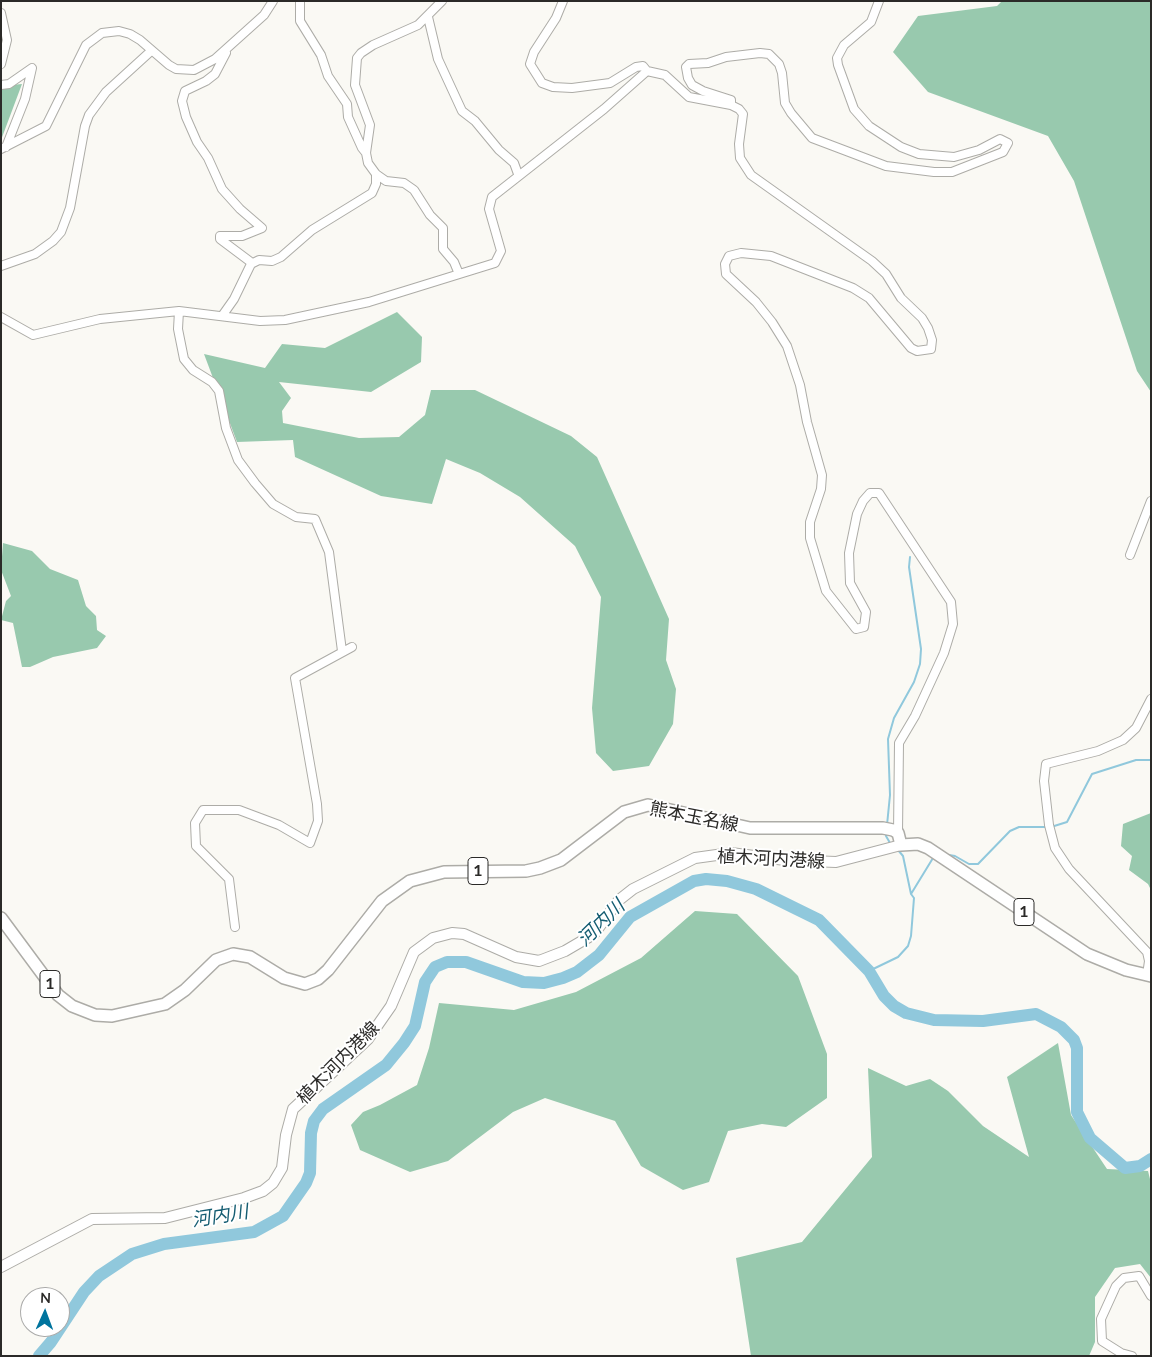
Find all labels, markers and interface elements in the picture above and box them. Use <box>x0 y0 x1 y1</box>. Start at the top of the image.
street label: 熊本玉名線 <box>648 798 740 836</box>
street label: 植木河内港線 <box>717 845 825 873</box>
road number: 1 <box>468 858 488 884</box>
water label: 河内川 <box>573 895 629 951</box>
road number: 1 <box>1014 899 1034 926</box>
road number: 1 <box>40 971 60 998</box>
street label: 植木河内港線 <box>292 1017 384 1109</box>
water label: 河内川 <box>190 1200 250 1232</box>
north arrow <box>20 1287 70 1337</box>
text: N <box>40 1289 51 1306</box>

